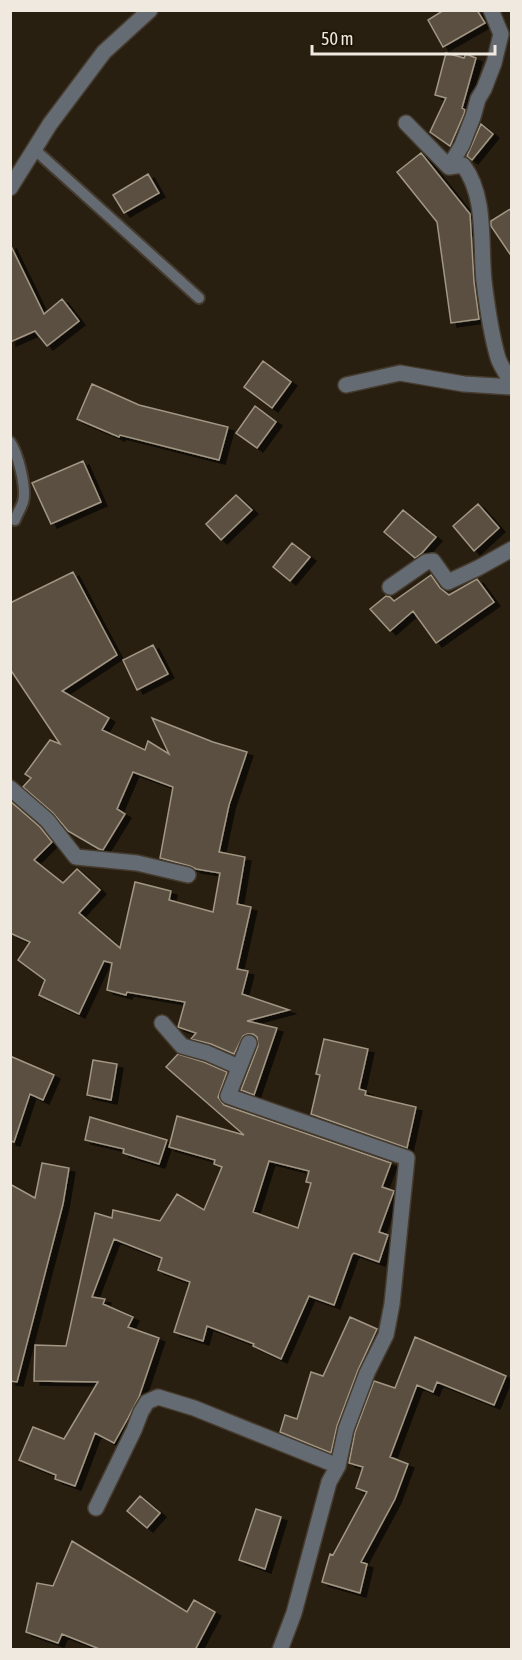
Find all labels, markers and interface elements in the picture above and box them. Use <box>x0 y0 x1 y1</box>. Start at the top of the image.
scale bar <box>312 18 495 56</box>
text: 50 m <box>321 28 353 49</box>

